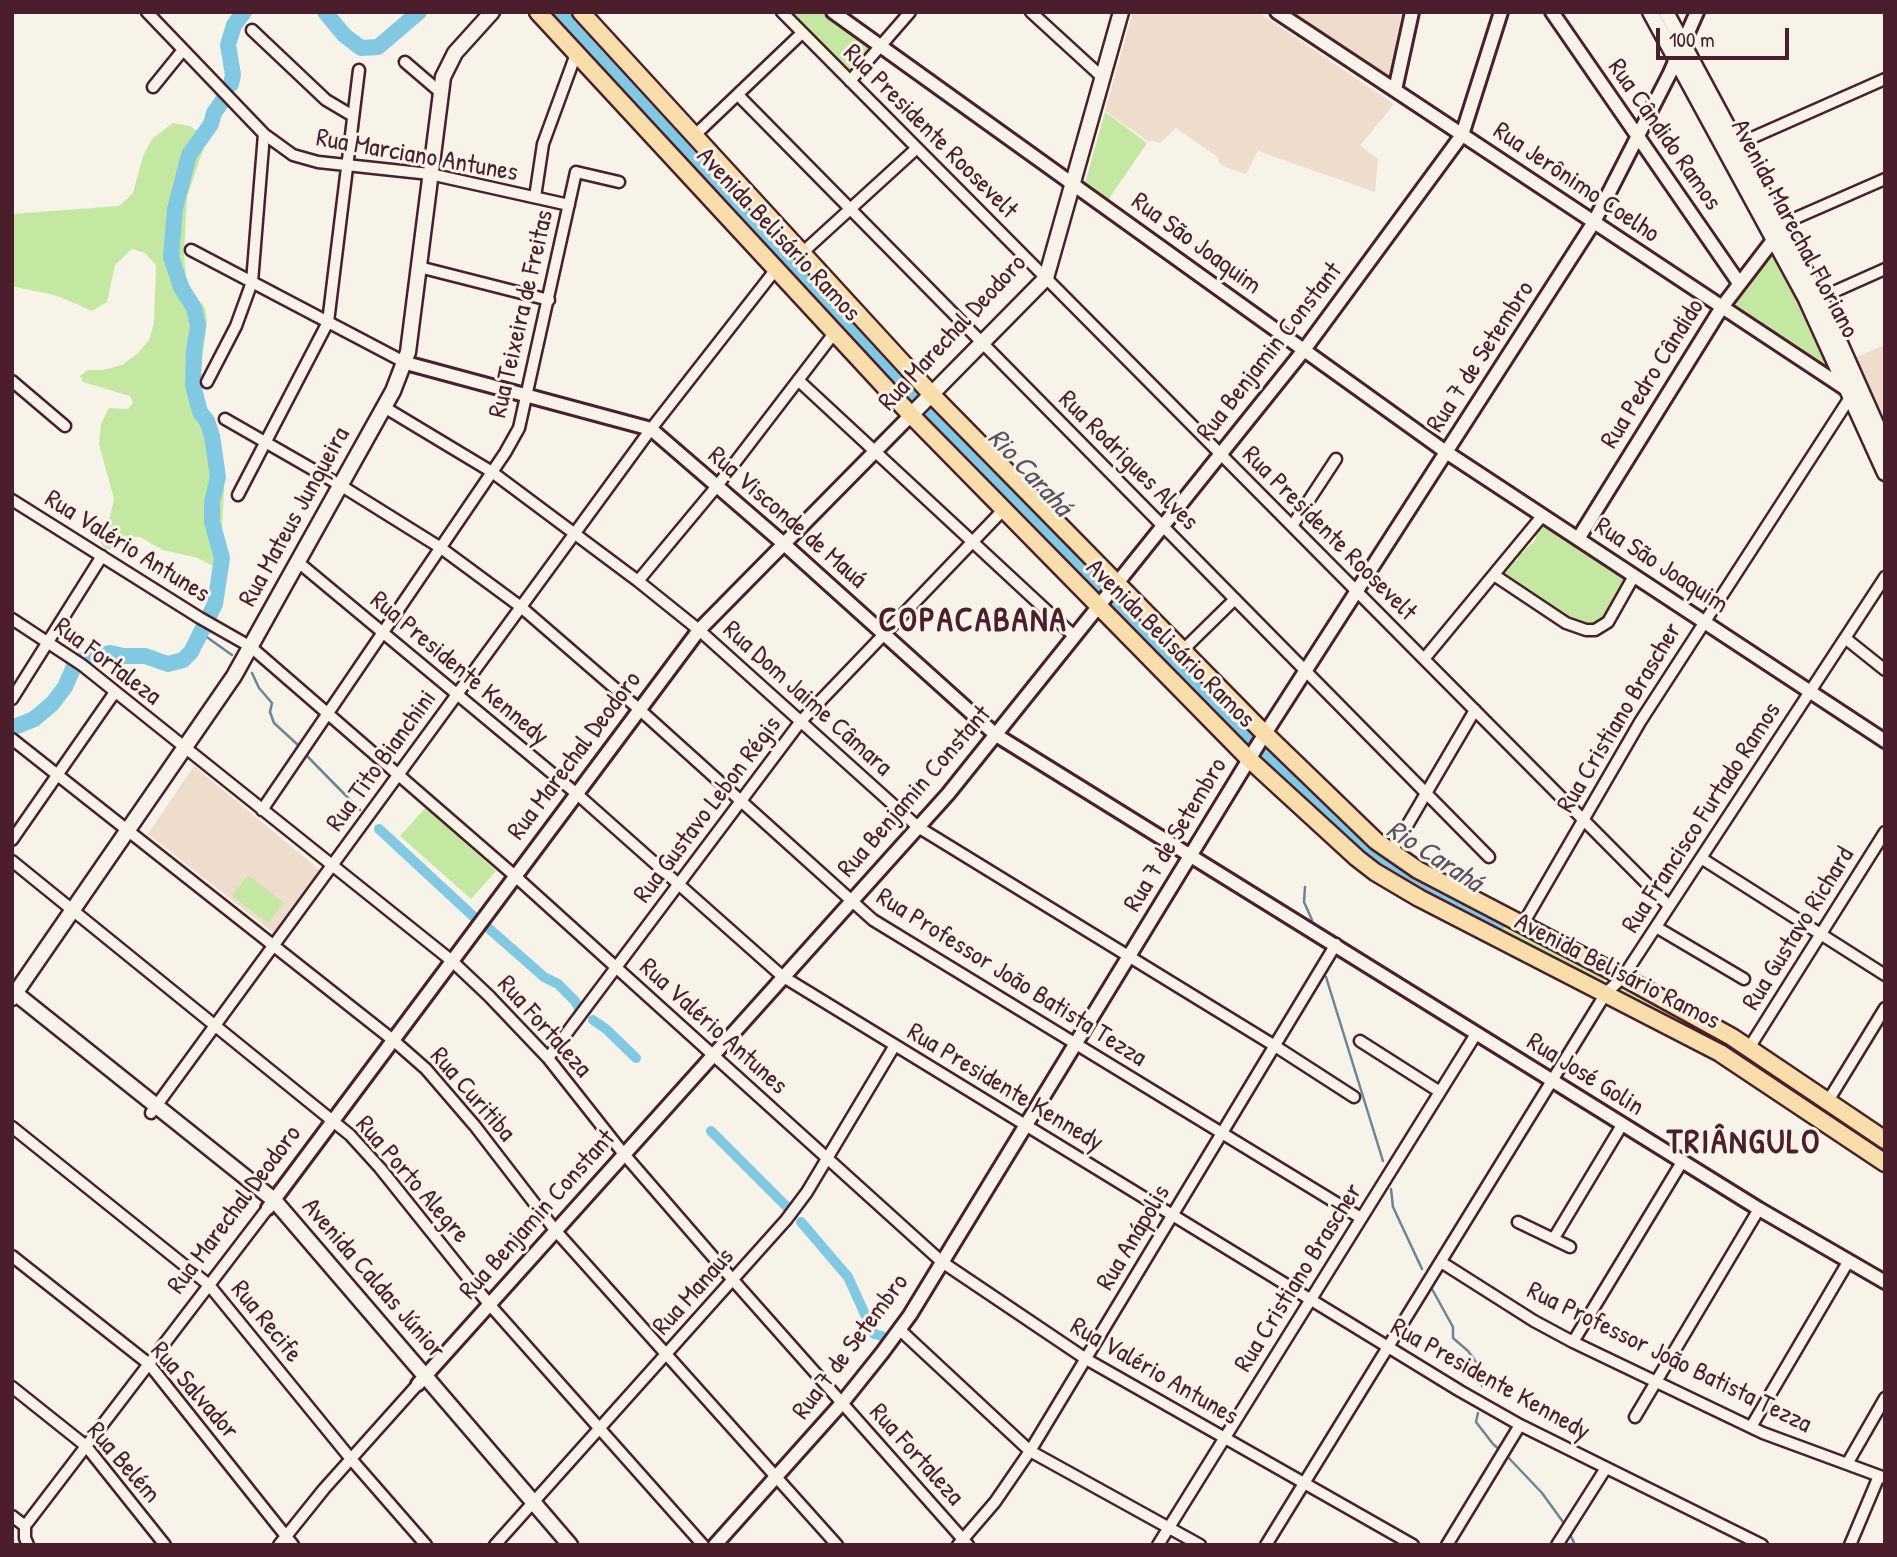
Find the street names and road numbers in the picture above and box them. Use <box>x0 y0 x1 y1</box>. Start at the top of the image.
street label: Rua Presidente Roosevelt <box>836 38 1024 226</box>
street label: Rua Cândido Ramos <box>1600 53 1728 217</box>
street label: Avenida Marechal Floriano <box>1723 114 1865 344</box>
street label: Rua Jerônimo Coelho <box>1487 116 1665 250</box>
street label: Rua Marciano Antunes <box>314 123 520 189</box>
street label: Avenida Belisário Ramos <box>689 142 867 328</box>
street label: Rua São Joaquim <box>1125 186 1267 302</box>
street label: Rua Teixeira de Freitas <box>483 207 561 421</box>
street label: Rua Marechal Deodoro <box>872 248 1034 418</box>
street label: Rua Benjamin Constant <box>1191 257 1349 447</box>
street label: Rua 7 de Setembro <box>1420 275 1542 439</box>
street label: Rua Pedro Cândido <box>1595 293 1711 455</box>
street label: Rua Rodrigues Alves <box>1051 384 1205 538</box>
street label: Rua Mateus Junqueira <box>233 422 357 612</box>
street label: Rua Presidente Roosevelt <box>1235 440 1423 628</box>
street label: Rua Visconde de Mauá <box>701 441 873 595</box>
street label: Rua Valério Antunes <box>39 484 215 610</box>
street label: Rua São Joaquim <box>1588 511 1734 621</box>
street label: Avenida Belisário Ramos <box>1079 553 1261 735</box>
street label: Rua Presidente Kennedy <box>363 585 555 753</box>
street label: Rua Fortaleza <box>47 612 167 712</box>
street label: Rua Dom Jaime Câmara <box>716 615 898 783</box>
street label: Rua Cristiano Brascher <box>1551 617 1689 819</box>
street label: Rua Marechal Deodoro <box>502 666 648 846</box>
street label: Rua Tito Bianchini <box>320 684 444 838</box>
street label: Rua Francisco Furtado Ramos <box>1616 697 1788 939</box>
street label: Rua Benjamin Constant <box>832 700 998 884</box>
street label: Rua Gustavo Lebon Régis <box>628 710 788 910</box>
street label: Rua 7 de Setembro <box>1118 752 1234 918</box>
street label: Rua Gustavo Richard <box>1736 842 1862 1016</box>
street label: Rua Professor João Batista Tezza <box>870 882 1152 1074</box>
street label: Avenida Belisário Ramos <box>1509 907 1725 1037</box>
street label: Rua Valério Antunes <box>632 952 794 1102</box>
street label: Rua Fortaleza <box>490 970 598 1084</box>
street label: Rua Presidente Kennedy <box>901 1017 1109 1159</box>
street label: Rua José Golin <box>1521 1027 1649 1123</box>
street label: Rua Curitiba <box>423 1042 521 1148</box>
street label: Rua Porto Alegre <box>348 1110 476 1250</box>
street label: Rua Marechal Deodoro <box>162 1120 308 1300</box>
street label: Rua Benjamin Constant <box>454 1124 622 1306</box>
street label: Rua Cristiano Brascher <box>1228 1178 1370 1378</box>
street label: Rua Anápolis <box>1090 1180 1178 1296</box>
street label: Avenida Caldas Júnior <box>295 1192 451 1366</box>
street label: Rua Manaus <box>647 1242 741 1342</box>
street label: Rua 7 de Setembro <box>786 1268 916 1426</box>
street label: Rua Recife <box>224 1275 308 1369</box>
street label: Rua Professor João Batista Tezza <box>1522 1275 1816 1441</box>
street label: Rua Valério Antunes <box>1065 1311 1243 1433</box>
street label: Rua Presidente Kennedy <box>1385 1312 1595 1448</box>
street label: Rua Salvador <box>143 1336 245 1446</box>
street label: Rua Fortaleza <box>862 1398 970 1512</box>
street label: Rua Belém <box>79 1416 167 1510</box>

